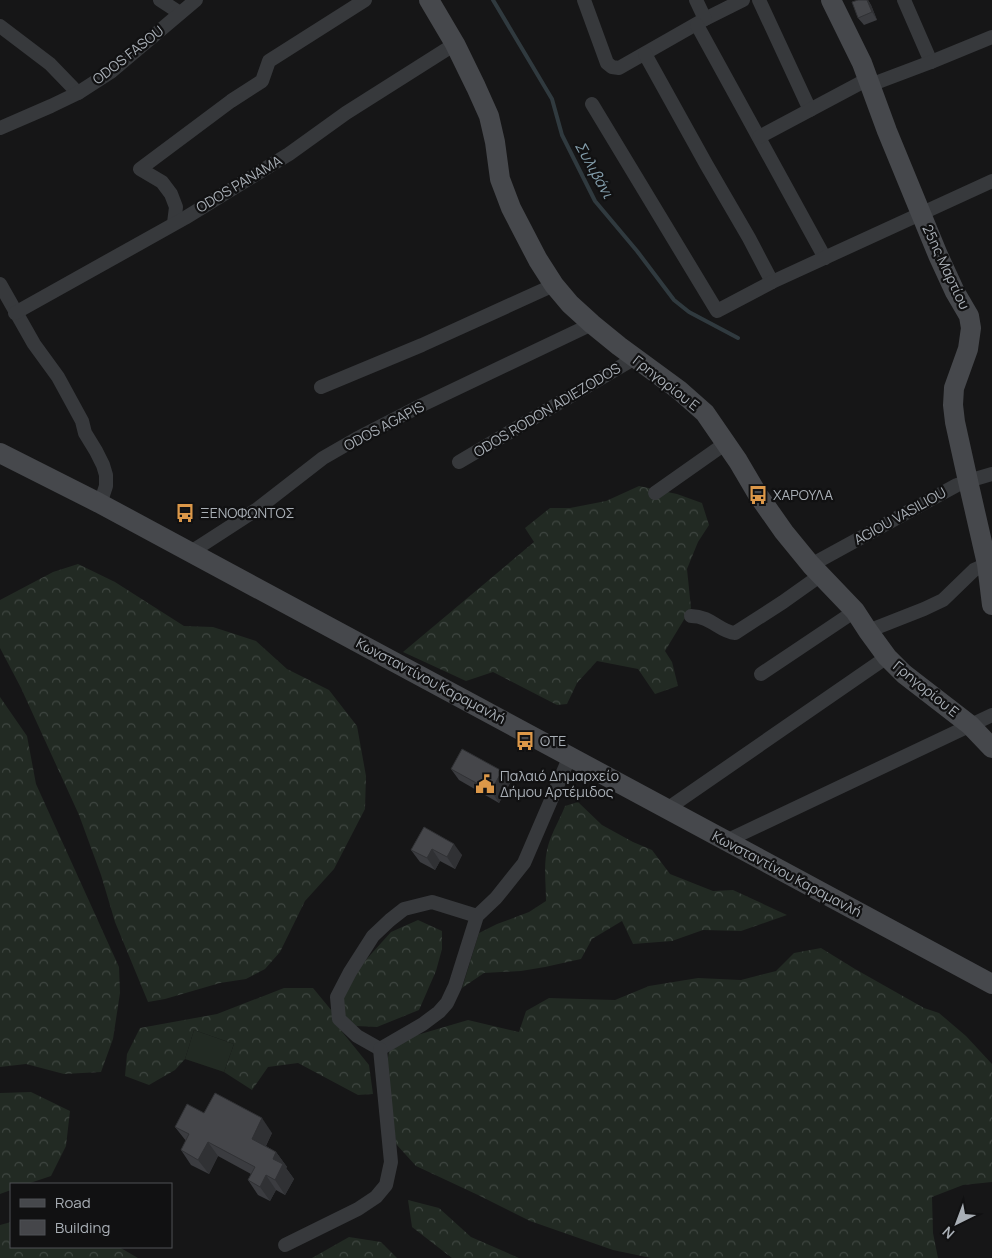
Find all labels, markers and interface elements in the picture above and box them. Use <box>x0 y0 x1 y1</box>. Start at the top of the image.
street label: ODOS FASOU <box>88 21 167 88</box>
water label: Συλιβάνι <box>570 137 619 203</box>
street label: ODOS PANAMA <box>192 150 285 217</box>
street label: 25ης Μαρτίου <box>918 221 974 312</box>
street label: Γρηγορίου Ε <box>629 351 703 415</box>
street label: ODOS RODON ADIEZODOS <box>470 358 624 461</box>
street label: ODOS AGAPIS <box>340 396 428 455</box>
street label: AGIOU VASILIOU <box>850 482 949 549</box>
bus stop icon: ΧΑΡΟΥΛΑ <box>747 484 769 506</box>
place label: ΧΑΡΟΥΛΑ <box>773 485 833 504</box>
bus stop icon: ΞΕΝΟΦΩΝΤΟΣ <box>174 502 196 524</box>
place label: ΞΕΝΟΦΩΝΤΟΣ <box>200 503 295 522</box>
street label: Κωνσταντίνου Καραμανλή <box>353 633 509 728</box>
street label: Γρηγορίου Ε <box>890 656 963 721</box>
bus stop icon: ΟΤΕ <box>514 730 536 752</box>
place label: ΟΤΕ <box>540 731 566 750</box>
place label: Παλαιό Δημαρχείο Δήμου Αρτέμιδος <box>500 766 619 801</box>
public building icon: Παλαιό Δημαρχείο Δήμου Αρτέμιδος <box>474 773 496 795</box>
street label: Κωνσταντίνου Καραμανλή <box>709 826 865 921</box>
legend <box>10 1183 172 1248</box>
text: Road <box>55 1192 91 1213</box>
north arrow <box>932 1198 982 1248</box>
text: Building <box>55 1217 110 1238</box>
text: N <box>938 1223 958 1243</box>

